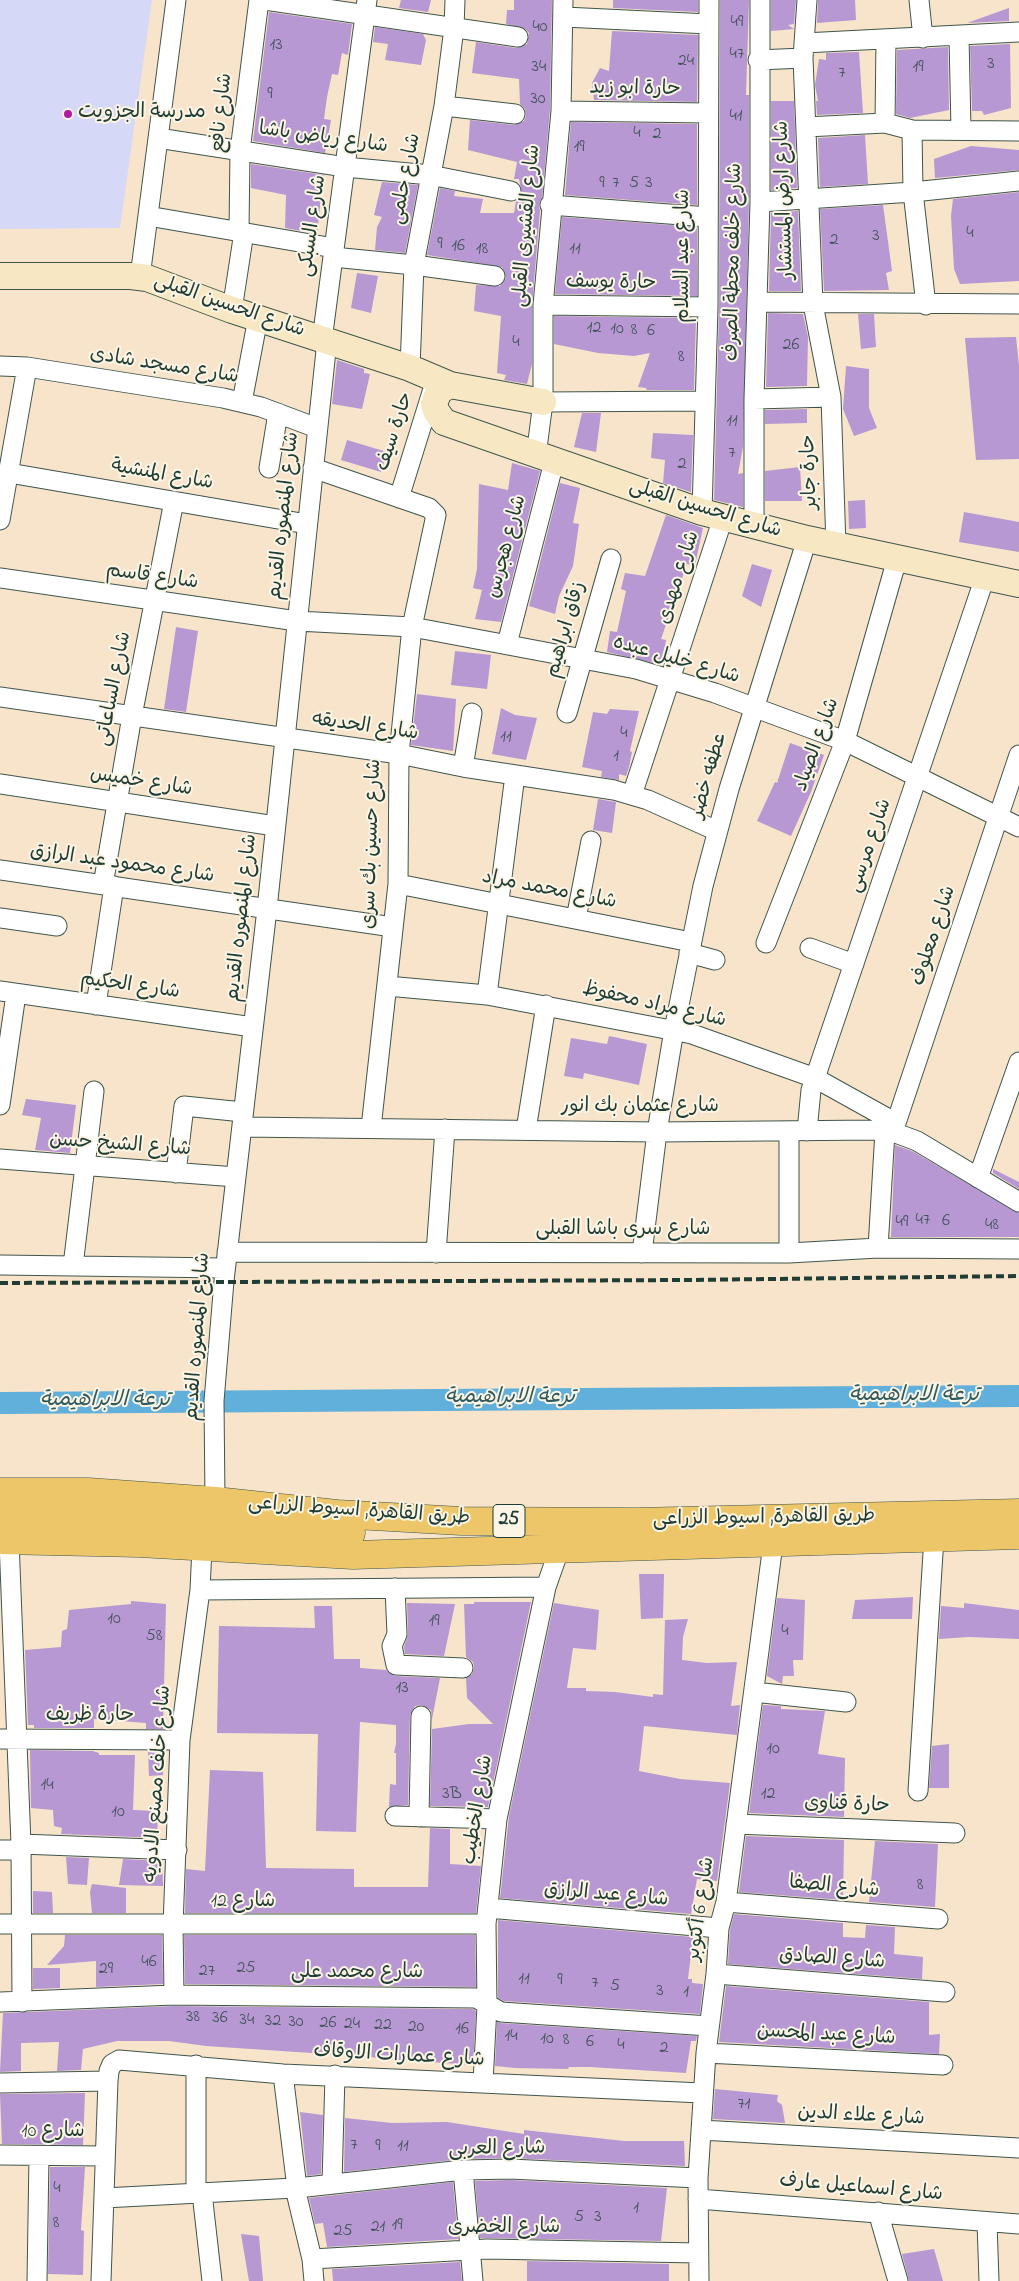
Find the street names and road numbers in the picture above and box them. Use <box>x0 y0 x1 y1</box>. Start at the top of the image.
street label: شارع نافع <box>207 72 239 154</box>
street label: حارة ابو زيد <box>589 77 681 103</box>
street label: شارع رياض باشا <box>257 118 389 160</box>
street label: شارع ارض المستشار <box>771 120 801 280</box>
street label: شارع حلمى <box>386 131 428 227</box>
street label: شارع القشيرى القبلى <box>509 144 547 308</box>
street label: شارع خلف محطة الصرف <box>721 163 749 361</box>
street label: شارع السبكى <box>295 174 333 278</box>
street label: شارع عبد السلام <box>673 189 697 323</box>
street label: شارع الحسين القبلى <box>150 270 308 344</box>
street label: حارة يوسف <box>566 271 656 297</box>
street label: شارع مسجد شادى <box>88 343 240 391</box>
street label: حارة سيف <box>372 389 420 475</box>
street label: شارع المنصوره القديم <box>264 431 306 601</box>
street label: حارة جابر <box>798 434 824 510</box>
street label: شارع المنشية <box>109 455 215 497</box>
street label: شارع الحسين القبلى <box>626 475 784 545</box>
street label: شارع هجرس <box>483 493 533 601</box>
street label: شارع مهدى <box>654 528 706 628</box>
street label: شارع قاسم <box>104 560 200 596</box>
street label: زقاق ابراهيم <box>542 579 592 681</box>
street label: شارع الساعاتى <box>92 630 138 748</box>
street label: شارع خليل عبده <box>610 631 742 691</box>
street label: شارع الصياد <box>790 695 846 795</box>
street label: شارع الحديقه <box>310 709 420 747</box>
street label: عطفه خضر <box>686 731 734 821</box>
street label: شارع حسين بك سرى <box>358 758 388 930</box>
street label: شارع خميس <box>88 763 194 803</box>
street label: شارع مرسى <box>844 796 898 896</box>
street label: شارع المنصوره القديم <box>222 833 264 1003</box>
street label: شارع محمود عبد الرازق <box>28 840 216 890</box>
street label: شارع محمد مراد <box>480 866 618 916</box>
street label: شارع معلوف <box>908 883 962 989</box>
street label: شارع الحكيم <box>79 968 181 1006</box>
street label: شارع مراد محفوظ <box>580 978 728 1034</box>
street label: شارع عثمان بك انور <box>561 1096 719 1120</box>
street label: شارع الشيخ حسن <box>48 1129 192 1163</box>
street label: شارع سرى باشا القبلى <box>536 1219 710 1243</box>
street label: شارع المنصوره القديم <box>181 1252 217 1422</box>
street label: طريق القاهرة, اسيوط الزراعى <box>247 1492 471 1532</box>
road number: 25 <box>493 1504 525 1538</box>
street label: طريق القاهرة, اسيوط الزراعى <box>653 1505 875 1533</box>
street label: شارع خلف مصنع الادويه <box>140 1685 178 1883</box>
street label: حارة ظريف <box>46 1705 134 1729</box>
street label: شارع الخطيب <box>459 1754 499 1866</box>
street label: حارة قناوى <box>804 1793 890 1819</box>
street label: شارع 6 أكتوبر <box>683 1856 721 1962</box>
street label: شارع الصفا <box>788 1872 880 1904</box>
street label: شارع عبد الرازق <box>543 1879 669 1913</box>
street label: شارع 12 <box>211 1891 275 1915</box>
street label: شارع الصادق <box>778 1944 886 1976</box>
street label: شارع محمد على <box>291 1962 423 1986</box>
street label: شارع عبد المحسن <box>756 2020 896 2052</box>
street label: شارع عمارات الاوقاف <box>313 2041 485 2073</box>
street label: شارع علاء الدين <box>797 2102 925 2132</box>
street label: شارع 10 <box>21 2121 85 2145</box>
street label: شارع العربى <box>448 2137 546 2163</box>
street label: شارع اسماعيل عارف <box>778 2170 944 2208</box>
street label: شارع الخضرى <box>448 2217 560 2241</box>

